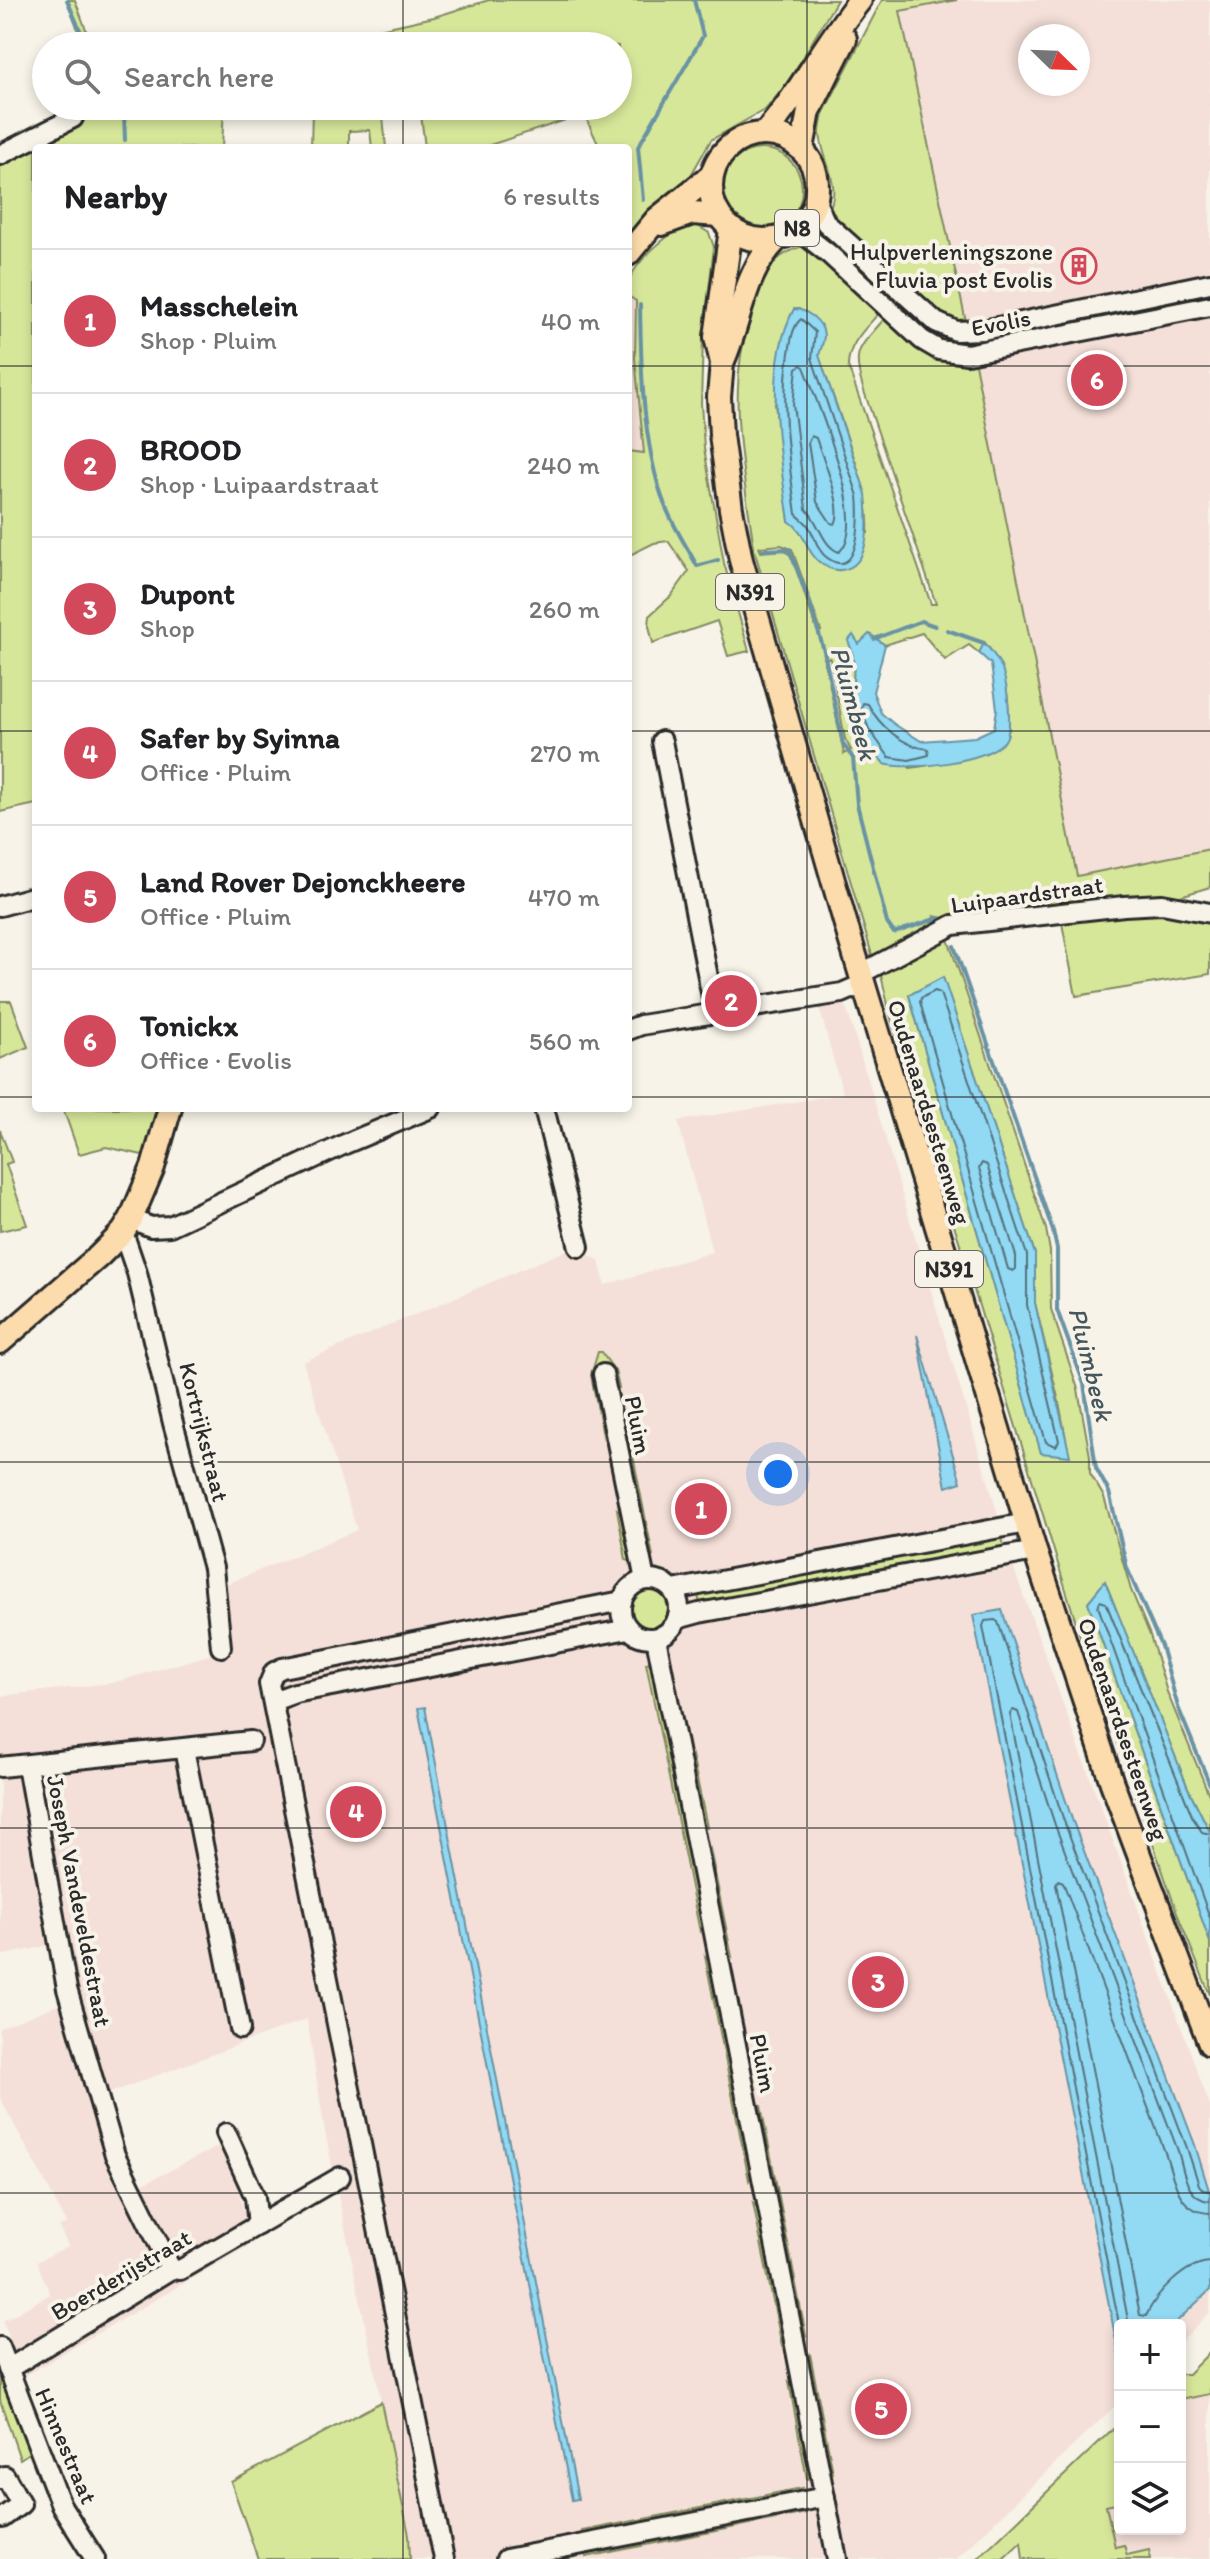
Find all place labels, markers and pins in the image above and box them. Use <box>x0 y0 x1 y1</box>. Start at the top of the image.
place label: Hulpverleningszone Fluvia post Evolis <box>850 237 1053 294</box>
building icon: Hulpverleningszone Fluvia post Evolis <box>1060 247 1098 285</box>
pin: 6 <box>1071 350 1123 410</box>
pin: 2 <box>705 971 757 1031</box>
pin: 1 <box>675 1479 727 1539</box>
pin: 4 <box>330 1782 382 1842</box>
pin: 3 <box>852 1952 904 2012</box>
pin: 5 <box>855 2379 907 2439</box>

